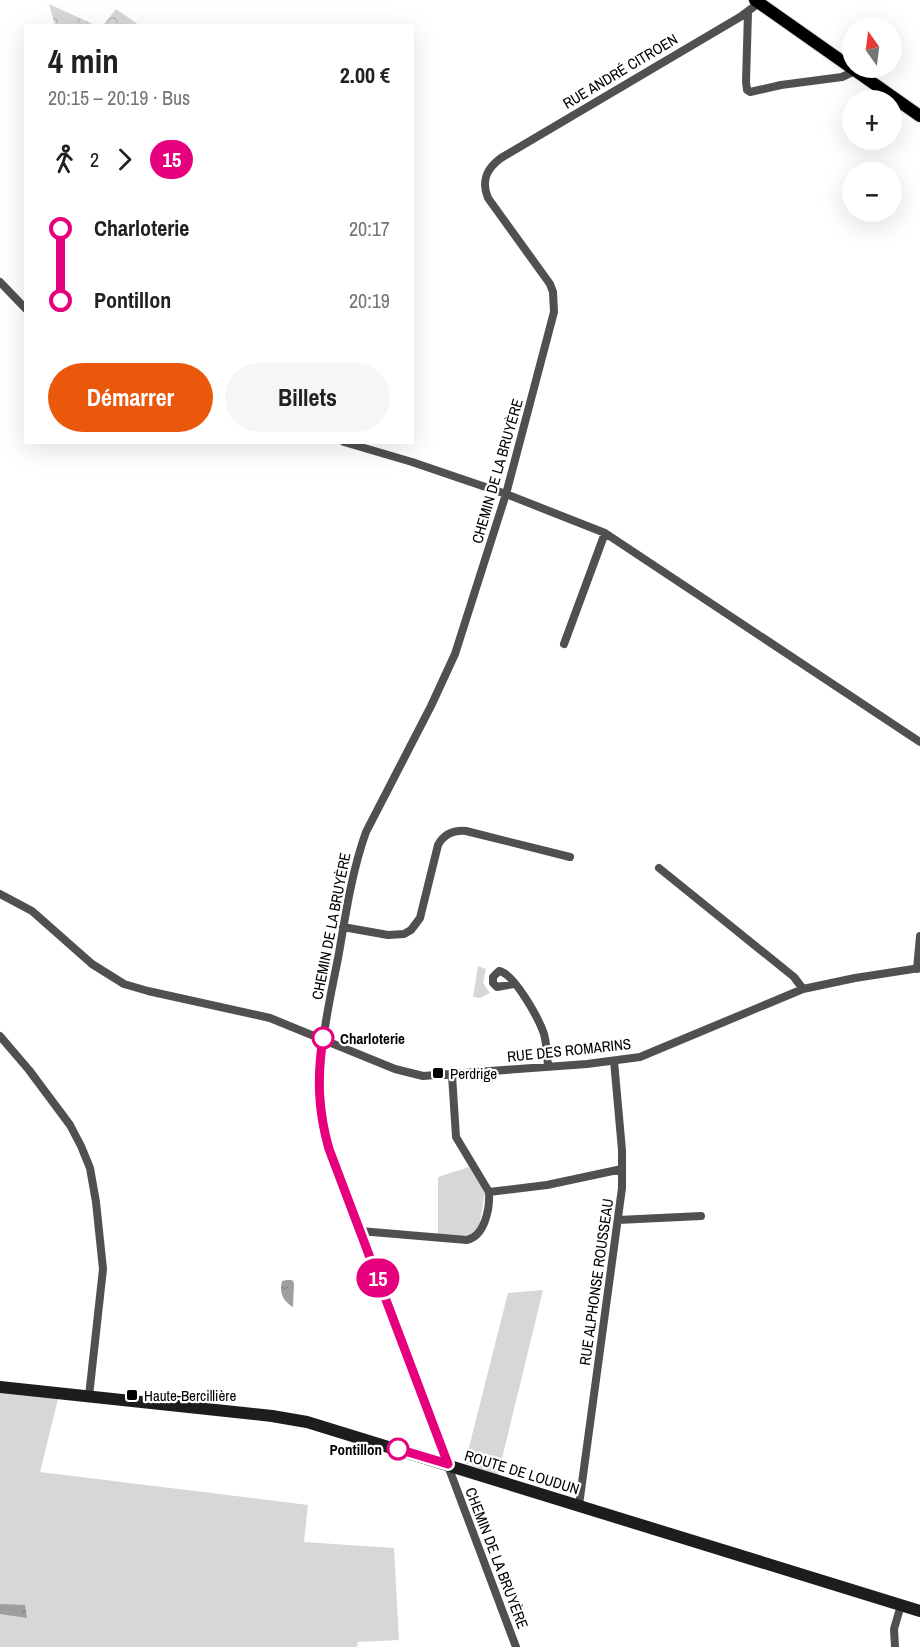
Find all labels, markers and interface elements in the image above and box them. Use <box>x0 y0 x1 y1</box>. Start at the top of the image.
north arrow <box>842 18 902 78</box>
map controls <box>842 18 902 222</box>
street label: RUE ANDRÉ CITROEN <box>559 28 681 114</box>
text: 4 min <box>48 39 119 83</box>
text: 2.00 € <box>340 60 390 90</box>
text: 20:15 – 20:19 · Bus <box>48 84 190 111</box>
button: + <box>842 90 902 150</box>
icon: walk <box>48 143 81 176</box>
icon: forward <box>108 143 141 176</box>
text: 15 <box>162 145 181 174</box>
text: 2 <box>90 146 99 173</box>
button: − <box>842 162 902 222</box>
text: Charloterie <box>94 213 189 243</box>
text: 20:17 <box>349 215 390 242</box>
text: Pontillon <box>94 285 171 315</box>
text: 20:19 <box>349 287 390 314</box>
button: Démarrer <box>48 363 213 432</box>
button: Billets <box>225 363 390 432</box>
street label: CHEMIN DE LA BRUYÈRE <box>466 396 528 546</box>
street label: CHEMIN DE LA BRUYÈRE <box>306 851 356 1001</box>
marker: Charloterie <box>312 1027 334 1049</box>
place label: Charloterie <box>340 1028 405 1049</box>
street label: RUE DES ROMARINS <box>506 1033 632 1067</box>
place label: Perdrige <box>450 1063 497 1084</box>
marker: Perdrige <box>431 1066 445 1080</box>
street label: RUE ALPHONSE ROUSSEAU <box>574 1197 618 1367</box>
line badge: 15 <box>351 1258 405 1298</box>
text: 15 <box>368 1264 388 1293</box>
place label: Haute-Bercillière <box>144 1385 236 1406</box>
marker: Haute-Bercillière <box>125 1388 139 1402</box>
marker: Pontillon <box>387 1438 409 1460</box>
place label: Pontillon <box>329 1439 382 1460</box>
street label: ROUTE DE LOUDUN <box>462 1445 582 1499</box>
street label: CHEMIN DE LA BRUYÈRE <box>460 1484 534 1632</box>

